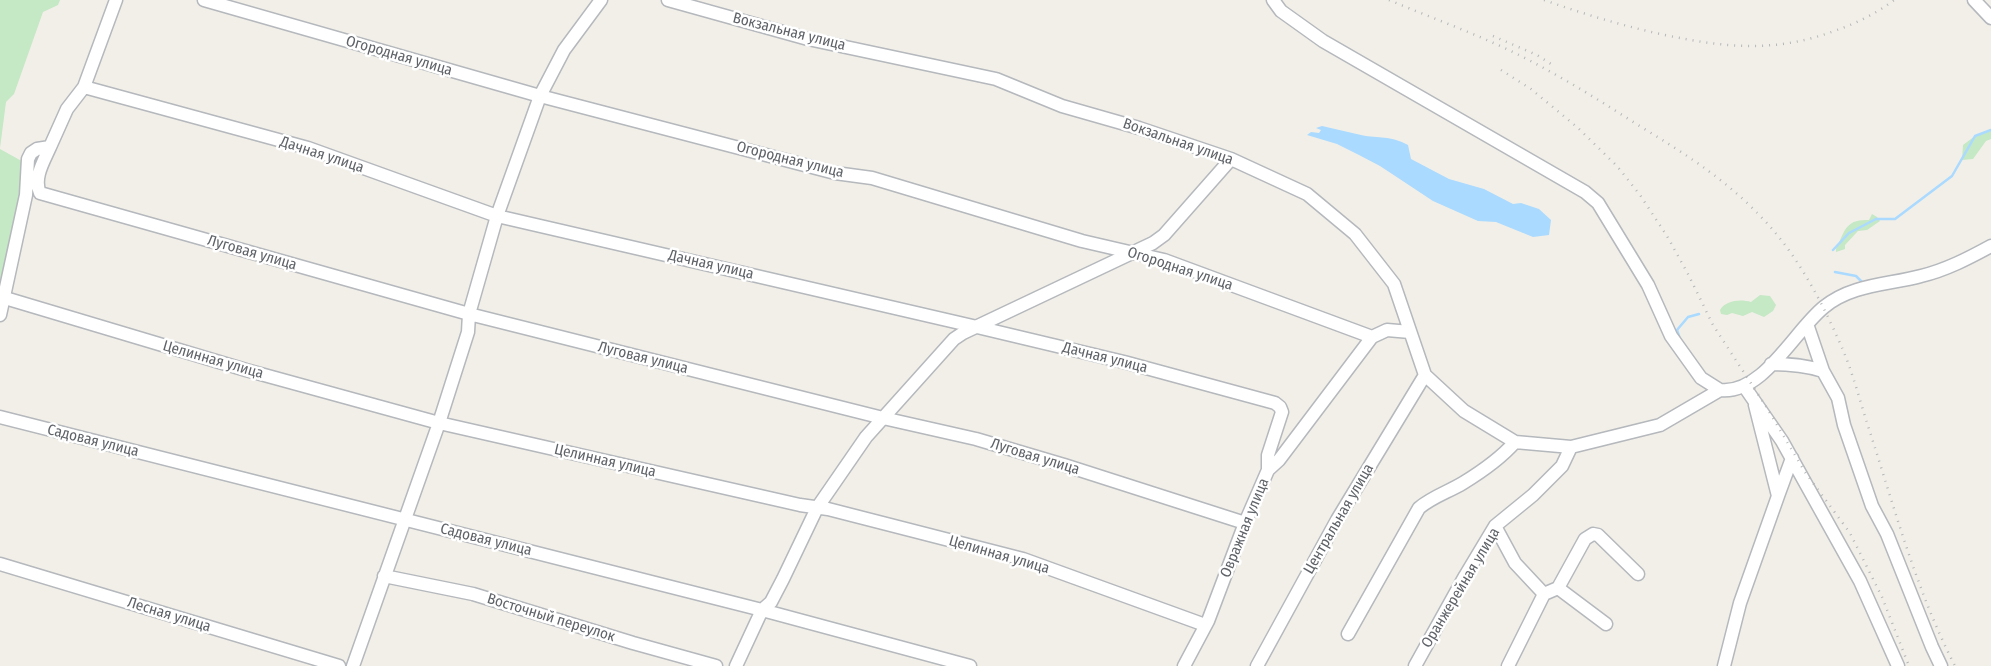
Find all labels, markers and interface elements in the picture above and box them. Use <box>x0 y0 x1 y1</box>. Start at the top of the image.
street label: Вокзальная улица <box>731 9 847 55</box>
street label: Огородная улица <box>344 32 454 80</box>
street label: Вокзальная улица <box>1120 115 1236 169</box>
street label: Дачная улица <box>278 133 366 177</box>
street label: Огородная улица <box>735 138 845 182</box>
street label: Луговая улица <box>205 232 299 274</box>
street label: Огородная улица <box>1125 243 1235 295</box>
street label: Дачная улица <box>667 246 755 284</box>
street label: Целинная улица <box>161 337 265 383</box>
street label: Луговая улица <box>596 338 690 378</box>
street label: Дачная улица <box>1061 339 1149 377</box>
street label: Садовая улица <box>45 421 141 461</box>
street label: Луговая улица <box>988 435 1082 479</box>
street label: Целинная улица <box>552 441 658 481</box>
street label: Центральная улица <box>1300 461 1378 577</box>
street label: Овражная улица <box>1217 476 1273 580</box>
street label: Садовая улица <box>438 520 534 560</box>
street label: Оранжерейная улица <box>1418 525 1504 651</box>
street label: Целинная улица <box>947 532 1051 578</box>
street label: Восточный переулок <box>485 590 617 646</box>
street label: Лесная улица <box>125 594 213 636</box>

